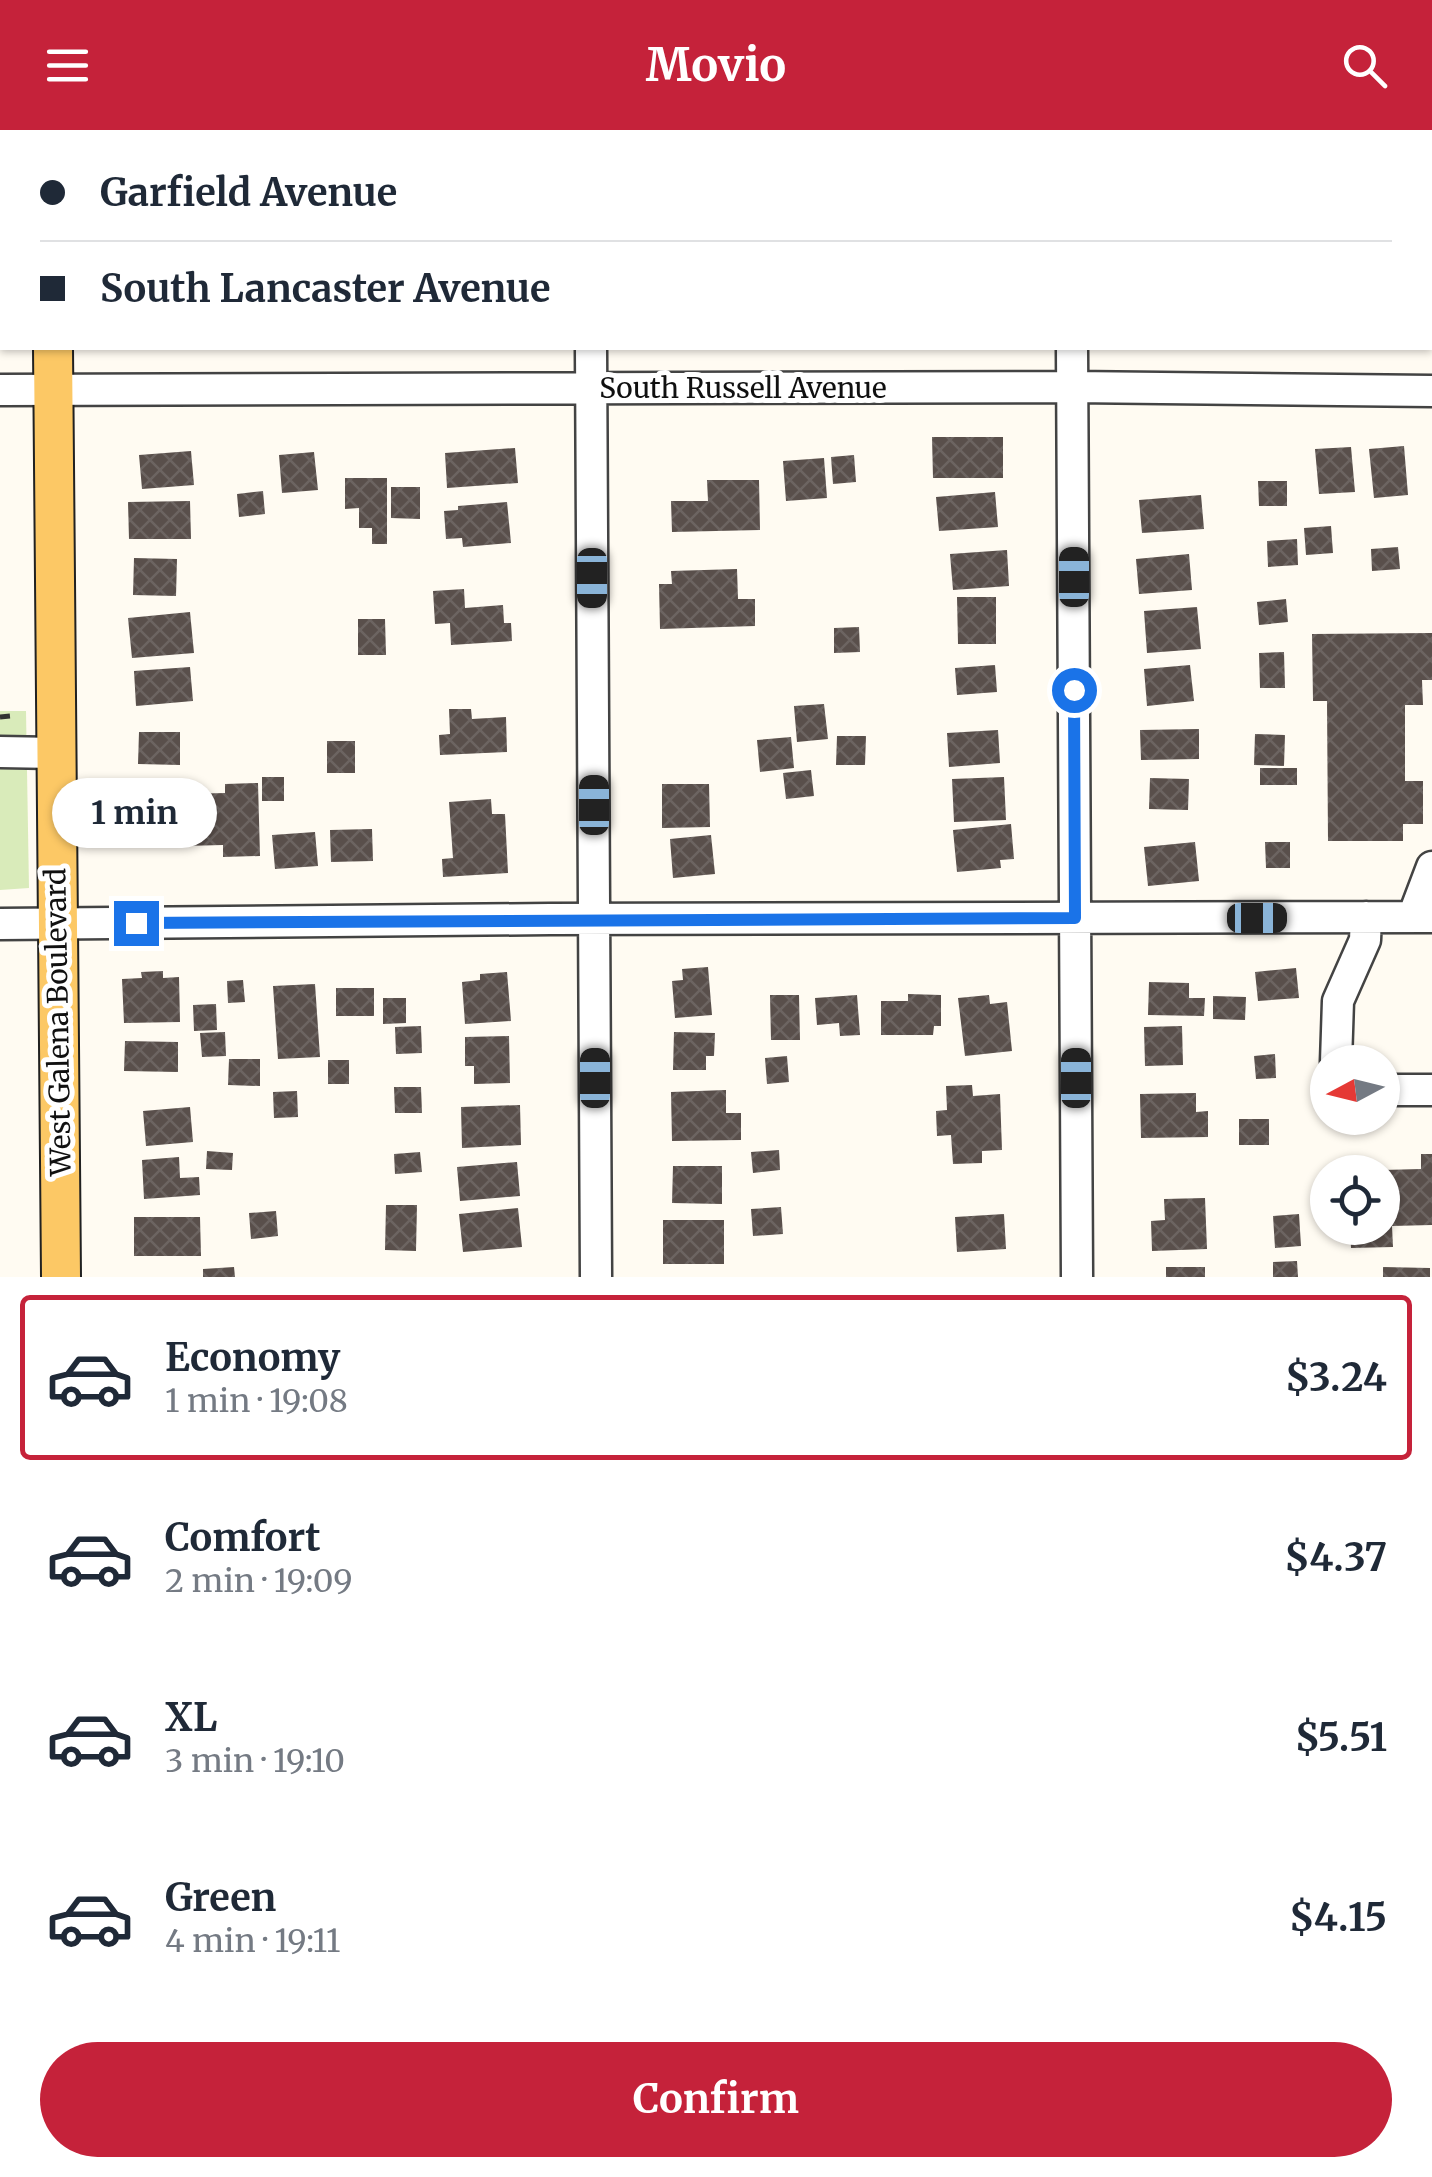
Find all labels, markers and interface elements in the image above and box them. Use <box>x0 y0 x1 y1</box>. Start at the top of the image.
text: Movio <box>646 37 786 93</box>
icon: menu <box>40 38 95 93</box>
icon: search <box>1337 38 1392 93</box>
text: Garfield Avenue <box>100 169 397 216</box>
text: South Lancaster Avenue <box>100 265 551 312</box>
street label: South Russell Avenue <box>599 370 887 406</box>
car <box>1059 547 1089 607</box>
car <box>577 548 607 608</box>
route start <box>1052 668 1097 713</box>
car <box>579 775 609 835</box>
callout: 1 min <box>54 778 218 848</box>
text: 1 min <box>91 793 178 833</box>
street label: West Galena Boulevard <box>37 868 79 1177</box>
route end <box>114 901 159 946</box>
car <box>1227 903 1287 933</box>
north arrow <box>1310 1045 1400 1135</box>
map controls <box>1310 1045 1400 1245</box>
car <box>580 1048 610 1108</box>
car <box>1061 1048 1091 1108</box>
button: locate <box>1310 1155 1400 1245</box>
icon: car <box>45 1333 135 1423</box>
text: Economy <box>165 1334 340 1381</box>
text: $3.24 <box>1285 1354 1387 1401</box>
text: 1 min · 19:08 <box>165 1381 348 1421</box>
icon: car <box>45 1513 135 1603</box>
text: Comfort <box>165 1514 321 1561</box>
text: $4.37 <box>1284 1534 1387 1581</box>
text: 2 min · 19:09 <box>165 1561 353 1601</box>
icon: car <box>45 1693 135 1783</box>
text: XL <box>165 1694 217 1741</box>
text: $5.51 <box>1295 1714 1387 1761</box>
text: 3 min · 19:10 <box>165 1741 345 1781</box>
icon: car <box>45 1873 135 1963</box>
text: Green <box>165 1874 276 1921</box>
text: $4.15 <box>1289 1894 1387 1941</box>
text: 4 min · 19:11 <box>165 1921 341 1961</box>
button: Confirm <box>40 2042 1392 2157</box>

